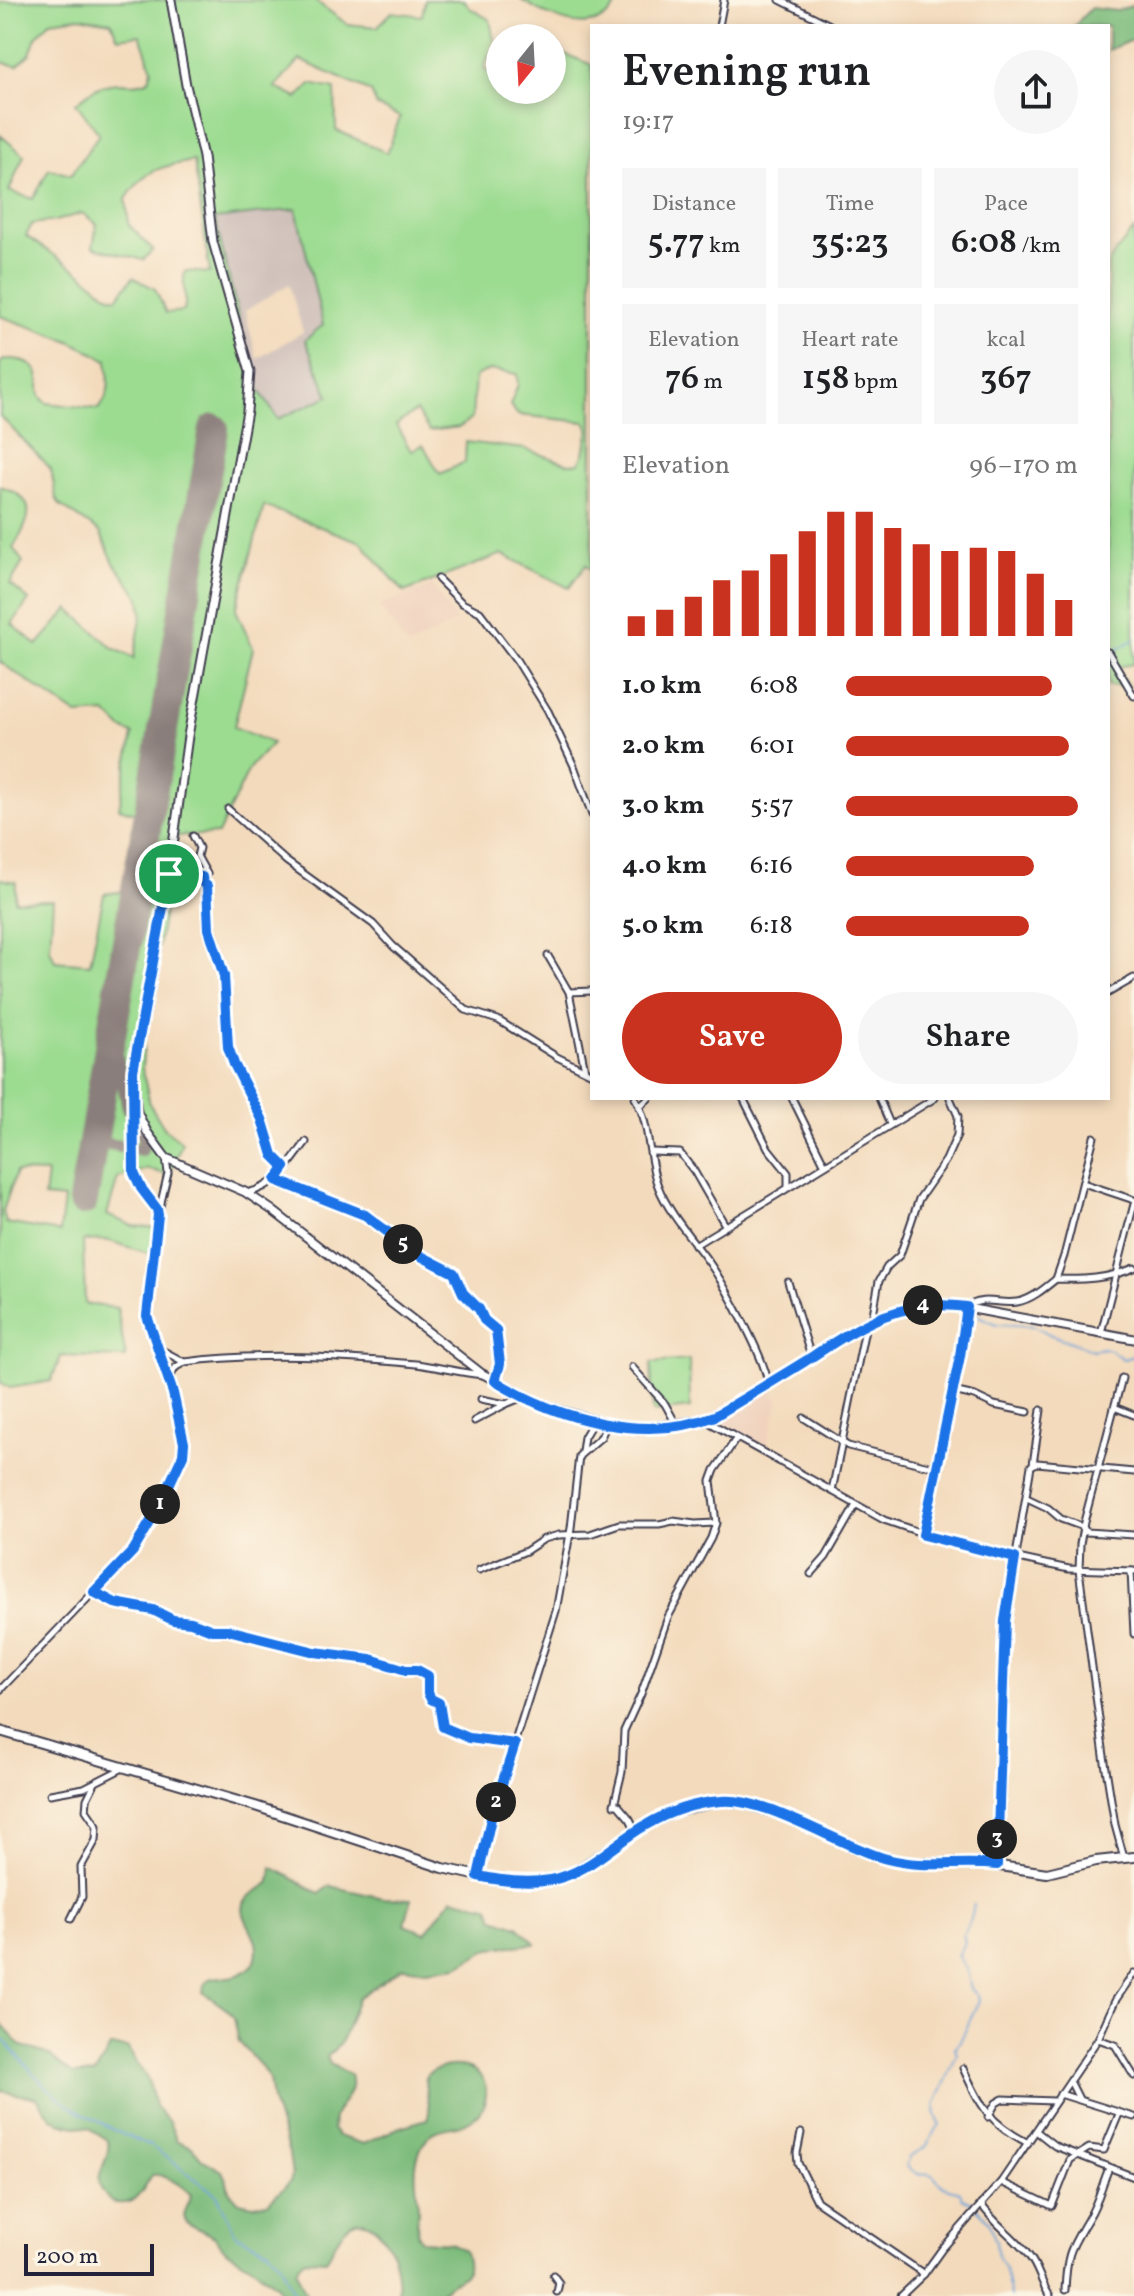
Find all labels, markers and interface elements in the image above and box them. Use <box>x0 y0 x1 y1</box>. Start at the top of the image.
north arrow <box>486 24 566 104</box>
map controls <box>486 24 566 104</box>
text: Evening run <box>622 43 871 104</box>
button: share <box>994 50 1078 134</box>
text: 19:17 <box>622 104 674 140</box>
text: Distance <box>652 189 736 220</box>
text: Time <box>826 189 874 220</box>
text: Pace <box>984 189 1028 220</box>
text: 5.77 <box>647 220 705 267</box>
text: 35:23 <box>811 220 889 267</box>
text: 6:08 <box>951 220 1017 267</box>
text: km <box>705 231 741 262</box>
text: /km <box>1017 231 1061 262</box>
text: Elevation <box>648 325 740 356</box>
text: Heart rate <box>801 325 899 356</box>
text: kcal <box>986 325 1026 356</box>
text: 76 <box>665 356 699 403</box>
text: 158 <box>802 356 850 403</box>
text: 367 <box>980 356 1032 403</box>
text: m <box>699 367 723 398</box>
text: bpm <box>850 367 898 398</box>
text: Elevation <box>622 448 730 484</box>
text: 96–170 m <box>969 448 1078 484</box>
text: 1.0 km <box>622 668 702 704</box>
text: 6:08 <box>750 668 798 704</box>
text: 2.0 km <box>622 728 705 764</box>
text: 6:01 <box>750 728 795 764</box>
text: 3.0 km <box>622 788 705 824</box>
text: 5:57 <box>750 788 794 824</box>
pin <box>135 840 203 908</box>
text: 4.0 km <box>622 848 707 884</box>
text: 6:16 <box>750 848 793 884</box>
icon: arrive <box>147 852 191 896</box>
text: 5.0 km <box>622 908 704 944</box>
text: 6:18 <box>750 908 793 944</box>
button: Save <box>622 992 842 1084</box>
button: Share <box>858 992 1078 1084</box>
pin: 5 <box>383 1224 423 1264</box>
text: 5 <box>398 1228 408 1259</box>
pin: 4 <box>903 1285 943 1325</box>
text: 4 <box>916 1289 930 1320</box>
pin: 1 <box>140 1484 180 1524</box>
text: 1 <box>156 1488 164 1519</box>
pin: 2 <box>476 1782 516 1822</box>
text: 2 <box>490 1786 502 1817</box>
pin: 3 <box>977 1819 1017 1859</box>
text: 3 <box>991 1823 1003 1854</box>
scale bar <box>24 2240 154 2276</box>
text: 200 m <box>36 2242 98 2273</box>

